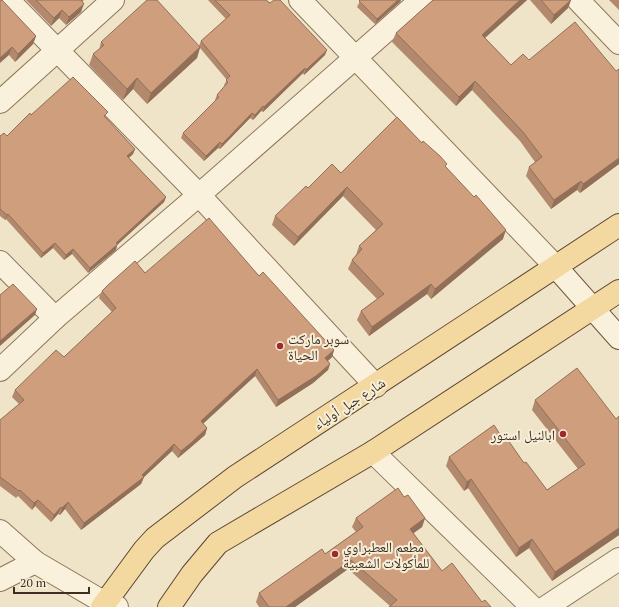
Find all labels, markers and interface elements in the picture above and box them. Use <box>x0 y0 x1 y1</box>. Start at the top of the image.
place label: سوبر ماركت الحياة <box>288 329 349 364</box>
marker: سوبر ماركت الحياة <box>275 341 285 351</box>
street label: شارع جبل أولياء <box>309 373 389 434</box>
place label: ابالنيل استور <box>490 425 555 444</box>
marker: ابالنيل استور <box>558 429 568 439</box>
place label: مطعم العطبراوي للمأكولات الشعبية <box>343 537 429 572</box>
marker: مطعم العطبراوي للمأكولات الشعبية <box>330 549 340 559</box>
scale bar <box>14 569 89 595</box>
text: 20 m <box>20 575 47 590</box>

